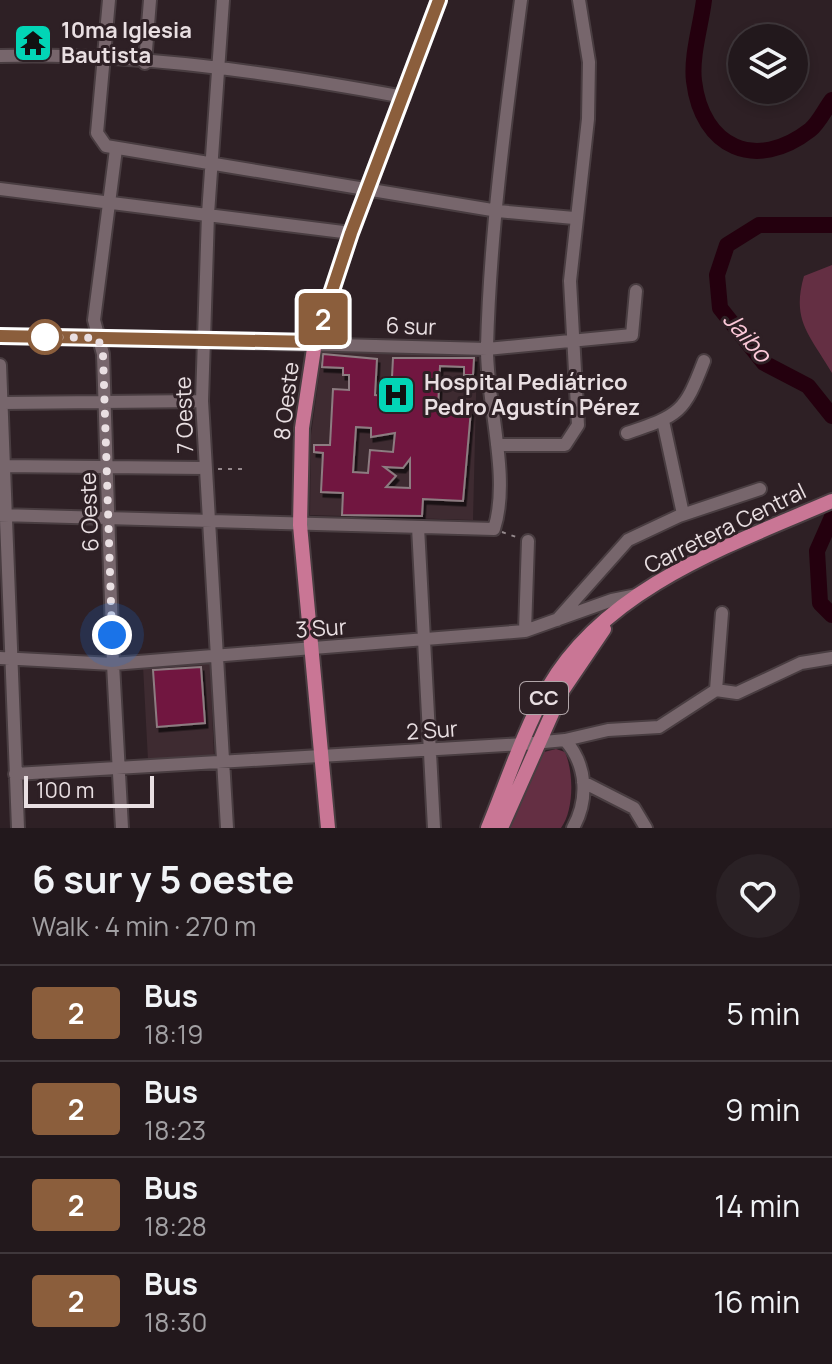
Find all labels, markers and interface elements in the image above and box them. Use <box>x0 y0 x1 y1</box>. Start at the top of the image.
place label: 10ma Iglesia Bautista <box>61 15 192 70</box>
temple icon: 10ma Iglesia Bautista <box>12 22 54 64</box>
map controls <box>728 24 808 104</box>
button: layers <box>728 24 808 104</box>
line badge: 2 <box>297 293 349 345</box>
text: 2 <box>315 300 331 338</box>
water label: Jaibo <box>716 303 781 370</box>
street label: 6 sur <box>385 310 437 342</box>
unlabelled marker <box>28 320 62 354</box>
street label: 8 Oeste <box>266 360 306 442</box>
place label: Hospital Pediátrico Pedro Agustín Pérez <box>424 367 640 422</box>
hospital icon: Hospital Pediátrico Pedro Agustín Pérez <box>375 374 417 416</box>
street label: 7 Oeste <box>168 376 200 454</box>
street label: 6 Oeste <box>73 472 105 552</box>
street label: Carretera Central <box>639 476 811 580</box>
street label: 3 Sur <box>294 611 348 645</box>
your location <box>92 615 132 655</box>
road number: CC <box>520 682 568 714</box>
street label: 2 Sur <box>405 713 459 747</box>
scale bar <box>24 772 154 808</box>
text: 100 m <box>36 775 94 805</box>
text: 6 sur y 5 oeste <box>32 852 294 904</box>
button: heart <box>716 854 800 938</box>
text: Walk · 4 min · 270 m <box>32 908 256 944</box>
text: Bus <box>144 975 198 1016</box>
text: 5 min <box>726 993 800 1034</box>
text: 2 <box>68 994 84 1032</box>
text: 18:19 <box>144 1016 203 1052</box>
text: Bus <box>144 1071 198 1112</box>
text: 9 min <box>725 1089 800 1130</box>
text: 2 <box>68 1090 84 1128</box>
text: 18:23 <box>144 1112 206 1148</box>
text: Bus <box>144 1167 198 1208</box>
text: 14 min <box>714 1185 800 1226</box>
text: 2 <box>68 1186 84 1224</box>
text: 18:28 <box>144 1208 207 1244</box>
text: Bus <box>144 1263 198 1304</box>
text: 16 min <box>713 1281 800 1322</box>
text: 2 <box>68 1282 84 1320</box>
text: 18:30 <box>144 1304 207 1340</box>

